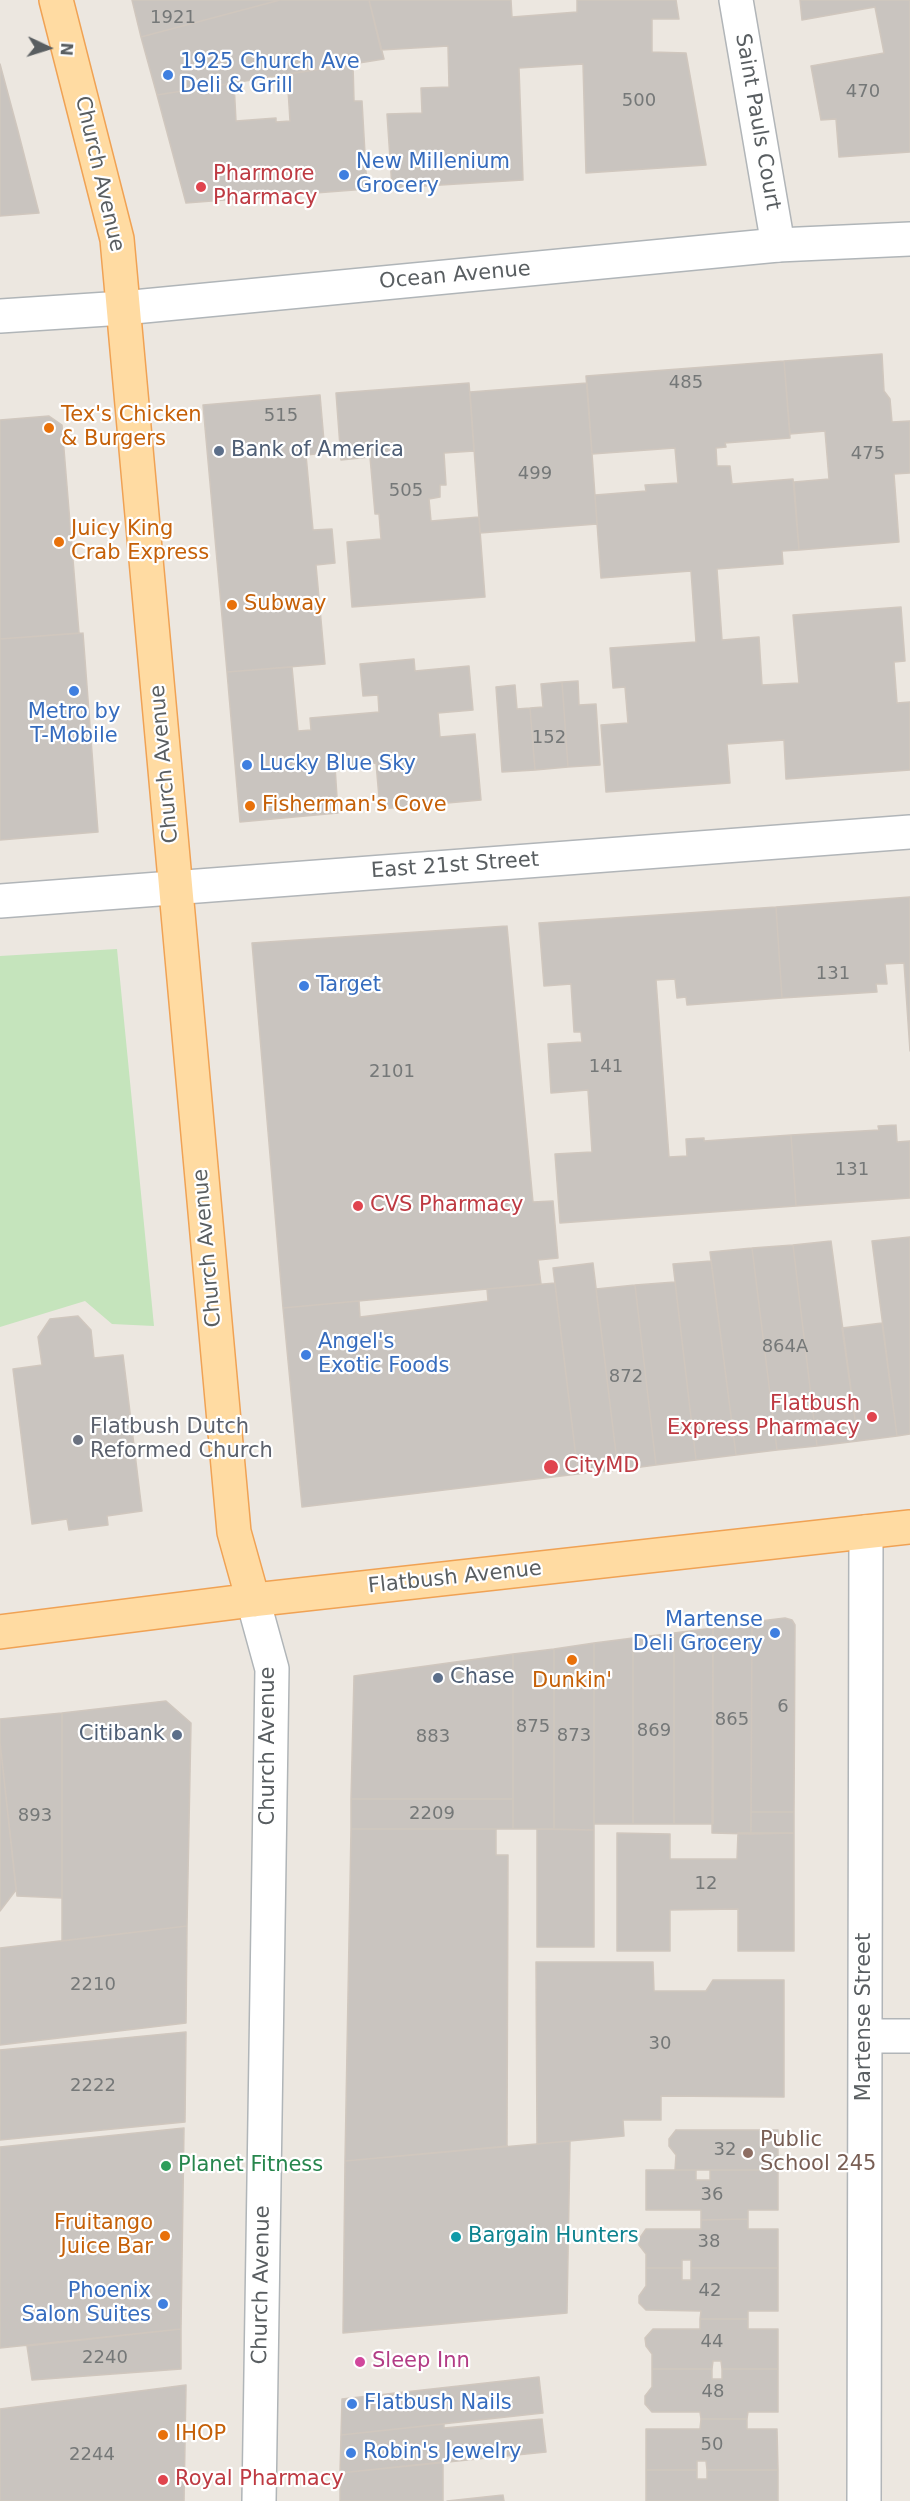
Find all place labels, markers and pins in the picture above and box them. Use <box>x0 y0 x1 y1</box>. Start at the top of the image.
place label: 1925 Church Ave Deli & Grill <box>180 50 360 100</box>
marker: 1925 Church Ave Deli & Grill <box>161 68 175 82</box>
place label: New Millenium Grocery <box>356 150 510 200</box>
place label: Pharmore Pharmacy <box>213 162 317 212</box>
marker: New Millenium Grocery <box>337 168 351 182</box>
marker: Pharmore Pharmacy <box>194 180 208 194</box>
place label: Tex's Chicken & Burgers <box>61 403 202 453</box>
marker: Tex's Chicken & Burgers <box>42 421 56 435</box>
place label: Bank of America <box>231 438 404 464</box>
marker: Bank of America <box>212 444 226 458</box>
place label: Juicy King Crab Express <box>71 517 209 567</box>
marker: Juicy King Crab Express <box>52 535 66 549</box>
place label: Subway <box>244 592 326 618</box>
marker: Subway <box>225 598 239 612</box>
marker: Metro by T-Mobile <box>67 684 81 698</box>
place label: Metro by T-Mobile <box>28 700 120 750</box>
place label: Lucky Blue Sky <box>259 752 416 778</box>
marker: Lucky Blue Sky <box>240 758 254 772</box>
place label: Fisherman's Cove <box>262 793 447 819</box>
marker: Fisherman's Cove <box>243 799 257 813</box>
place label: Target <box>316 973 381 999</box>
marker: Target <box>297 979 311 993</box>
place label: CVS Pharmacy <box>370 1193 523 1219</box>
marker: CVS Pharmacy <box>351 1199 365 1213</box>
place label: Angel's Exotic Foods <box>318 1330 449 1380</box>
marker: Angel's Exotic Foods <box>299 1348 313 1362</box>
place label: Flatbush Express Pharmacy <box>667 1392 860 1442</box>
marker: Flatbush Express Pharmacy <box>865 1410 879 1424</box>
place label: Flatbush Dutch Reformed Church <box>90 1415 273 1465</box>
marker: Flatbush Dutch Reformed Church <box>71 1433 85 1447</box>
place label: CityMD <box>564 1454 639 1480</box>
marker: CityMD <box>542 1458 560 1476</box>
place label: Martense Deli Grocery <box>633 1608 763 1658</box>
marker: Martense Deli Grocery <box>768 1626 782 1640</box>
marker: Dunkin' <box>565 1653 579 1667</box>
place label: Chase <box>450 1665 515 1691</box>
place label: Dunkin' <box>532 1669 612 1695</box>
marker: Chase <box>431 1671 445 1685</box>
place label: Citibank <box>79 1722 165 1748</box>
marker: Citibank <box>170 1728 184 1742</box>
place label: Public School 245 <box>760 2128 876 2178</box>
marker: Public School 245 <box>741 2146 755 2160</box>
place label: Planet Fitness <box>178 2153 323 2179</box>
marker: Planet Fitness <box>159 2159 173 2173</box>
place label: Fruitango Juice Bar <box>54 2211 153 2261</box>
place label: Bargain Hunters <box>468 2224 639 2250</box>
marker: Fruitango Juice Bar <box>158 2229 172 2243</box>
marker: Bargain Hunters <box>449 2230 463 2244</box>
place label: Phoenix Salon Suites <box>22 2279 151 2329</box>
marker: Phoenix Salon Suites <box>156 2297 170 2311</box>
place label: Sleep Inn <box>372 2349 470 2375</box>
marker: Sleep Inn <box>353 2355 367 2369</box>
place label: Flatbush Nails <box>364 2391 512 2417</box>
marker: Flatbush Nails <box>345 2397 359 2411</box>
place label: IHOP <box>175 2422 226 2448</box>
marker: IHOP <box>156 2428 170 2442</box>
place label: Robin's Jewelry <box>363 2440 521 2466</box>
marker: Robin's Jewelry <box>344 2446 358 2460</box>
place label: Royal Pharmacy <box>175 2467 344 2493</box>
marker: Royal Pharmacy <box>156 2473 170 2487</box>

